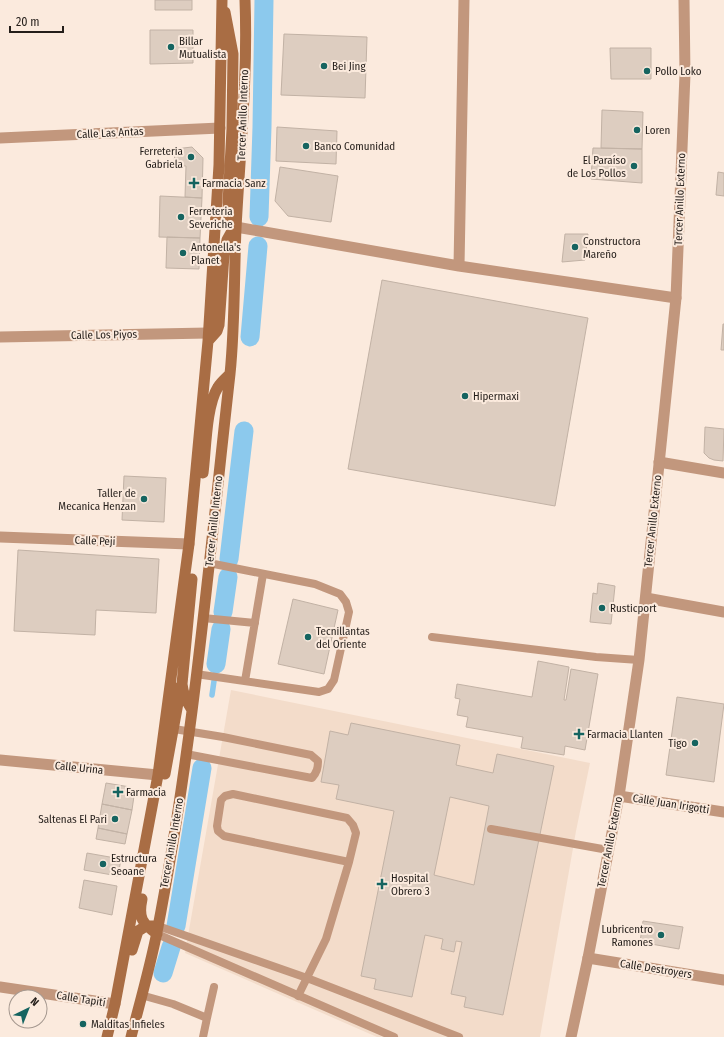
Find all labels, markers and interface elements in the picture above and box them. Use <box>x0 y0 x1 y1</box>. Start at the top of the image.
scale bar <box>10 8 63 34</box>
text: 20 m <box>16 15 40 29</box>
place label: Billar Mutualista <box>179 35 227 61</box>
marker: Billar Mutualista <box>166 42 176 52</box>
place label: Bei Jing <box>332 60 366 73</box>
marker: Bei Jing <box>319 61 329 71</box>
place label: Pollo Loko <box>655 65 702 78</box>
marker: Pollo Loko <box>642 66 652 76</box>
street label: Tercer Anillo Interno <box>235 69 251 161</box>
place label: Loren <box>645 124 670 137</box>
street label: Calle Las Antas <box>76 125 144 141</box>
marker: Loren <box>632 125 642 135</box>
place label: Banco Comunidad <box>314 140 395 153</box>
marker: Banco Comunidad <box>301 141 311 151</box>
place label: Ferreteria Gabriela <box>139 145 183 171</box>
marker: Ferreteria Gabriela <box>186 152 196 162</box>
street label: Tercer Anillo Externo <box>672 152 688 245</box>
place label: El Paraíso de Los Pollos <box>567 154 626 180</box>
marker: El Paraíso de Los Pollos <box>629 161 639 171</box>
place label: Farmacia Sanz <box>202 177 266 190</box>
marker: Farmacia Sanz <box>189 178 199 188</box>
place label: Ferreteria Severiche <box>189 205 233 231</box>
marker: Ferreteria Severiche <box>176 212 186 222</box>
place label: Constructora Mareño <box>583 235 641 261</box>
place label: Antonella's Planet <box>191 241 241 267</box>
marker: Constructora Mareño <box>570 242 580 252</box>
marker: Antonella's Planet <box>178 248 188 258</box>
street label: Calle Los Piyos <box>71 328 137 342</box>
place label: Hipermaxi <box>473 390 519 403</box>
marker: Hipermaxi <box>460 391 470 401</box>
street label: Tercer Anillo Externo <box>642 474 664 568</box>
street label: Tercer Anillo Interno <box>203 475 225 567</box>
place label: Taller de Mecanica Henzan <box>58 487 136 513</box>
marker: Taller de Mecanica Henzan <box>139 494 149 504</box>
street label: Calle Peji <box>74 534 116 548</box>
place label: Rusticport <box>610 602 657 615</box>
marker: Rusticport <box>597 603 607 613</box>
place label: Tecnillantas del Oriente <box>316 625 370 651</box>
marker: Tecnillantas del Oriente <box>303 632 313 642</box>
place label: Farmacia Llanten <box>587 728 663 741</box>
marker: Farmacia Llanten <box>574 729 584 739</box>
place label: Tigo <box>668 737 687 750</box>
marker: Tigo <box>690 738 700 748</box>
street label: Calle Urina <box>54 759 104 777</box>
place label: Farmacia <box>126 786 166 799</box>
marker: Farmacia <box>113 787 123 797</box>
street label: Calle Juan Irigotti <box>632 792 710 817</box>
street label: Tercer Anillo Externo <box>595 795 625 889</box>
street label: Tercer Anillo Interno <box>158 797 186 889</box>
place label: Saltenas El Pari <box>38 813 107 826</box>
marker: Saltenas El Pari <box>110 814 120 824</box>
place label: Estructura Seoane <box>111 852 157 878</box>
marker: Estructura Seoane <box>98 859 108 869</box>
place label: Hospital Obrero 3 <box>391 872 430 898</box>
marker: Hospital Obrero 3 <box>376 878 388 890</box>
place label: Lubricentro Ramones <box>601 923 653 949</box>
marker: Lubricentro Ramones <box>656 930 666 940</box>
street label: Calle Destroyers <box>619 957 693 981</box>
north arrow <box>8 989 48 1029</box>
street label: Calle Tapití <box>56 989 107 1009</box>
text: N <box>28 995 41 1009</box>
place label: Malditas Infieles <box>91 1018 165 1031</box>
marker: Malditas Infieles <box>78 1019 88 1029</box>

